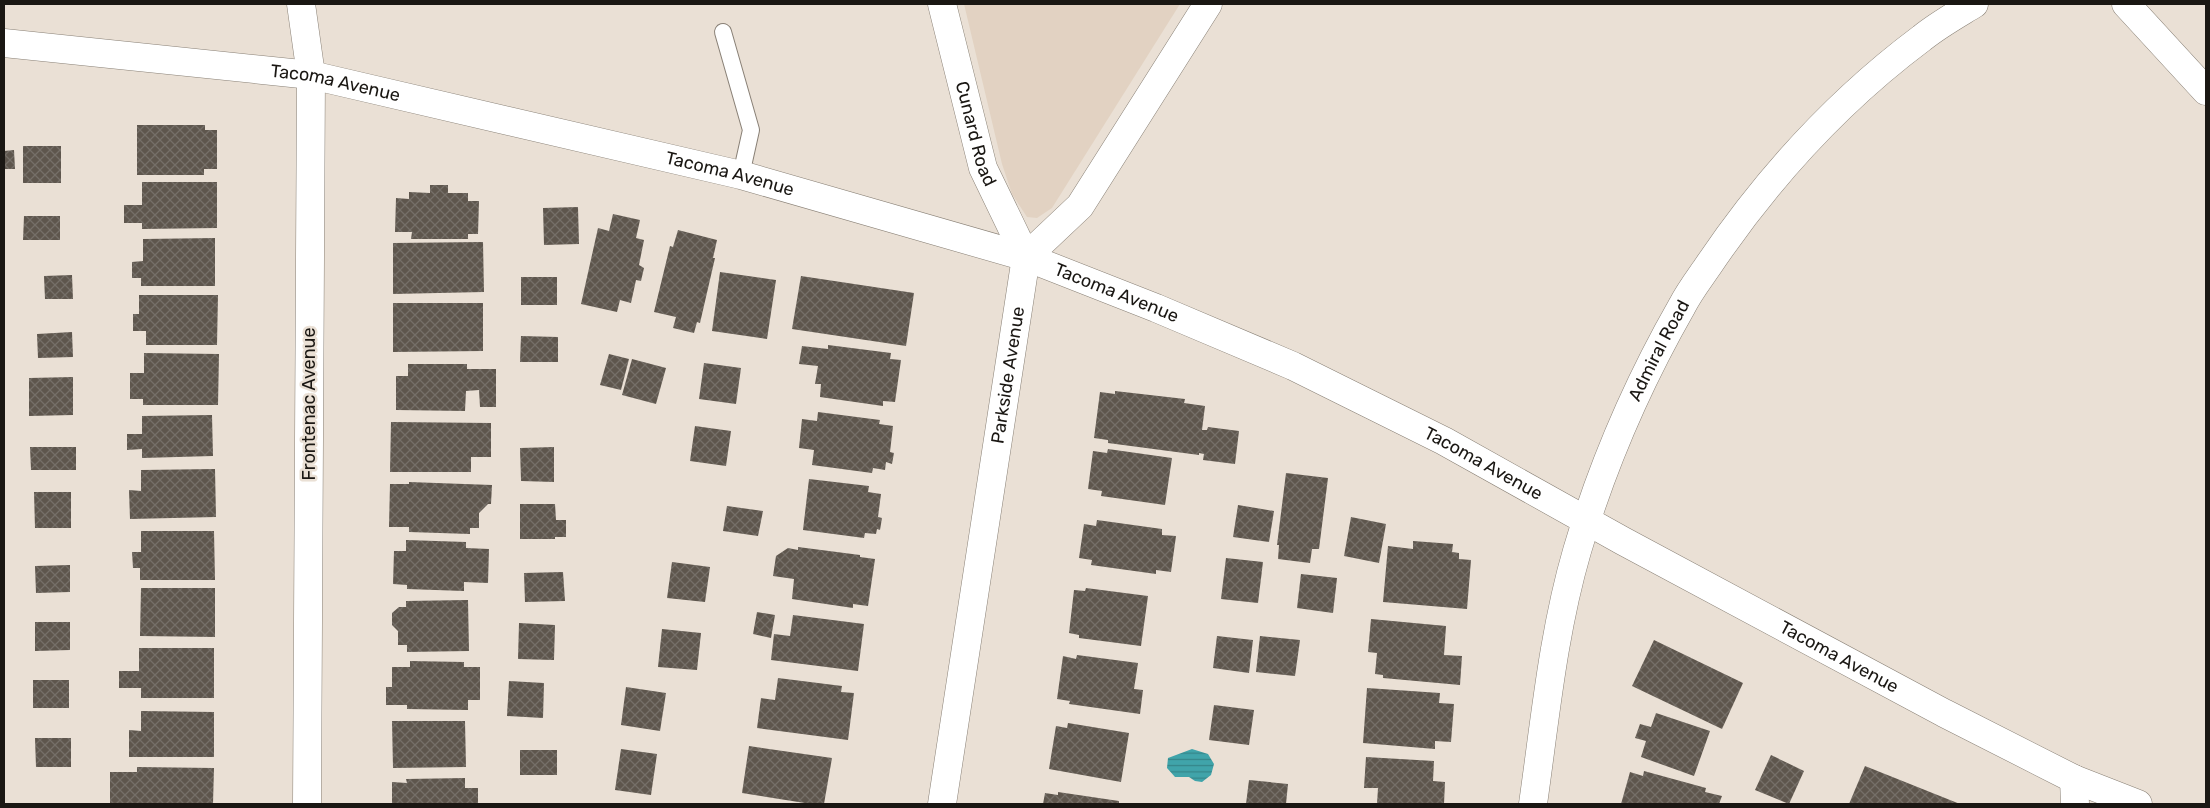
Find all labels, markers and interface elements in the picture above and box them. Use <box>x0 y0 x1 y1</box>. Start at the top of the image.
street label: Tacoma Avenue <box>269 60 402 106</box>
street label: Cunard Road <box>951 79 1001 190</box>
street label: Tacoma Avenue <box>663 147 797 201</box>
street label: Tacoma Avenue <box>1051 258 1182 327</box>
street label: Admiral Road <box>1624 296 1694 405</box>
street label: Parkside Avenue <box>986 305 1029 445</box>
street label: Frontenac Avenue <box>298 328 320 480</box>
street label: Tacoma Avenue <box>1421 422 1547 505</box>
street label: Tacoma Avenue <box>1776 616 1903 698</box>

